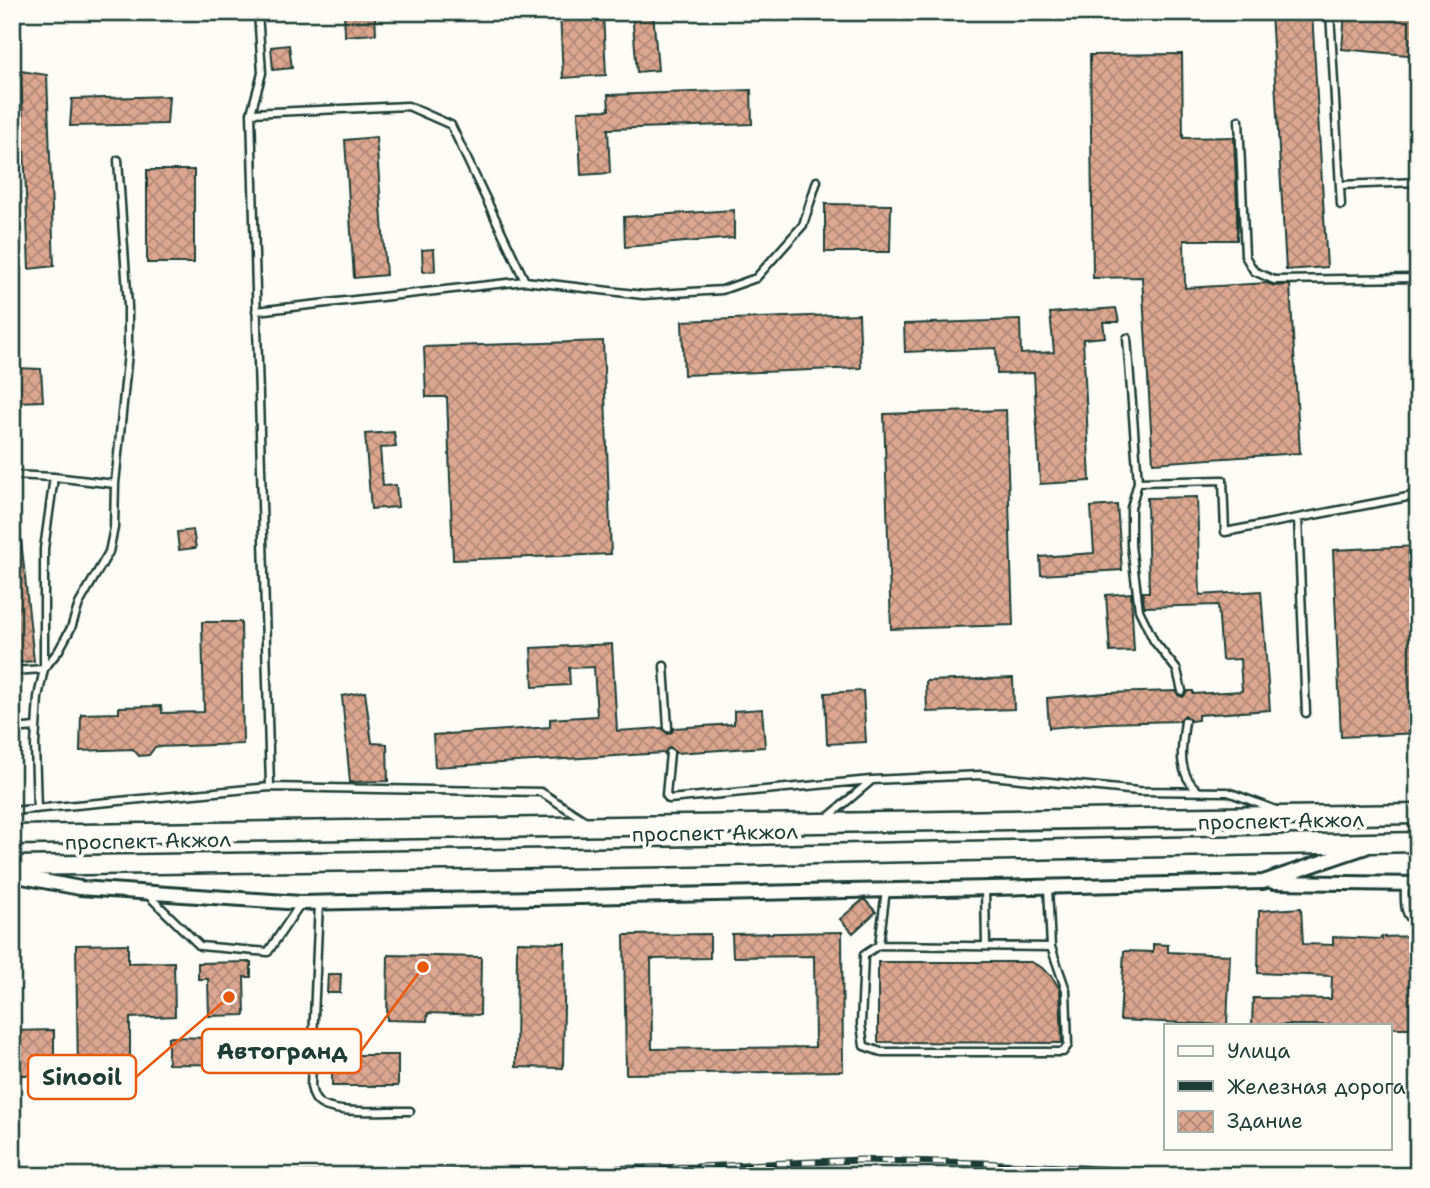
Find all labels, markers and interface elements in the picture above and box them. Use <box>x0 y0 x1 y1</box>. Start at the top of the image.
street label: проспект Акжол <box>1198 806 1365 836</box>
street label: проспект Акжол <box>632 818 799 848</box>
street label: проспект Акжол <box>65 826 232 856</box>
legend <box>1164 1024 1392 1150</box>
callout: Автогранд <box>202 1029 361 1073</box>
text: Автогранд <box>216 1036 348 1066</box>
text: Улица <box>1227 1037 1290 1065</box>
callout: Sinooil <box>28 1055 136 1099</box>
text: Sinooil <box>42 1062 122 1092</box>
text: Железная дорога <box>1227 1073 1406 1101</box>
text: Здание <box>1227 1107 1303 1135</box>

